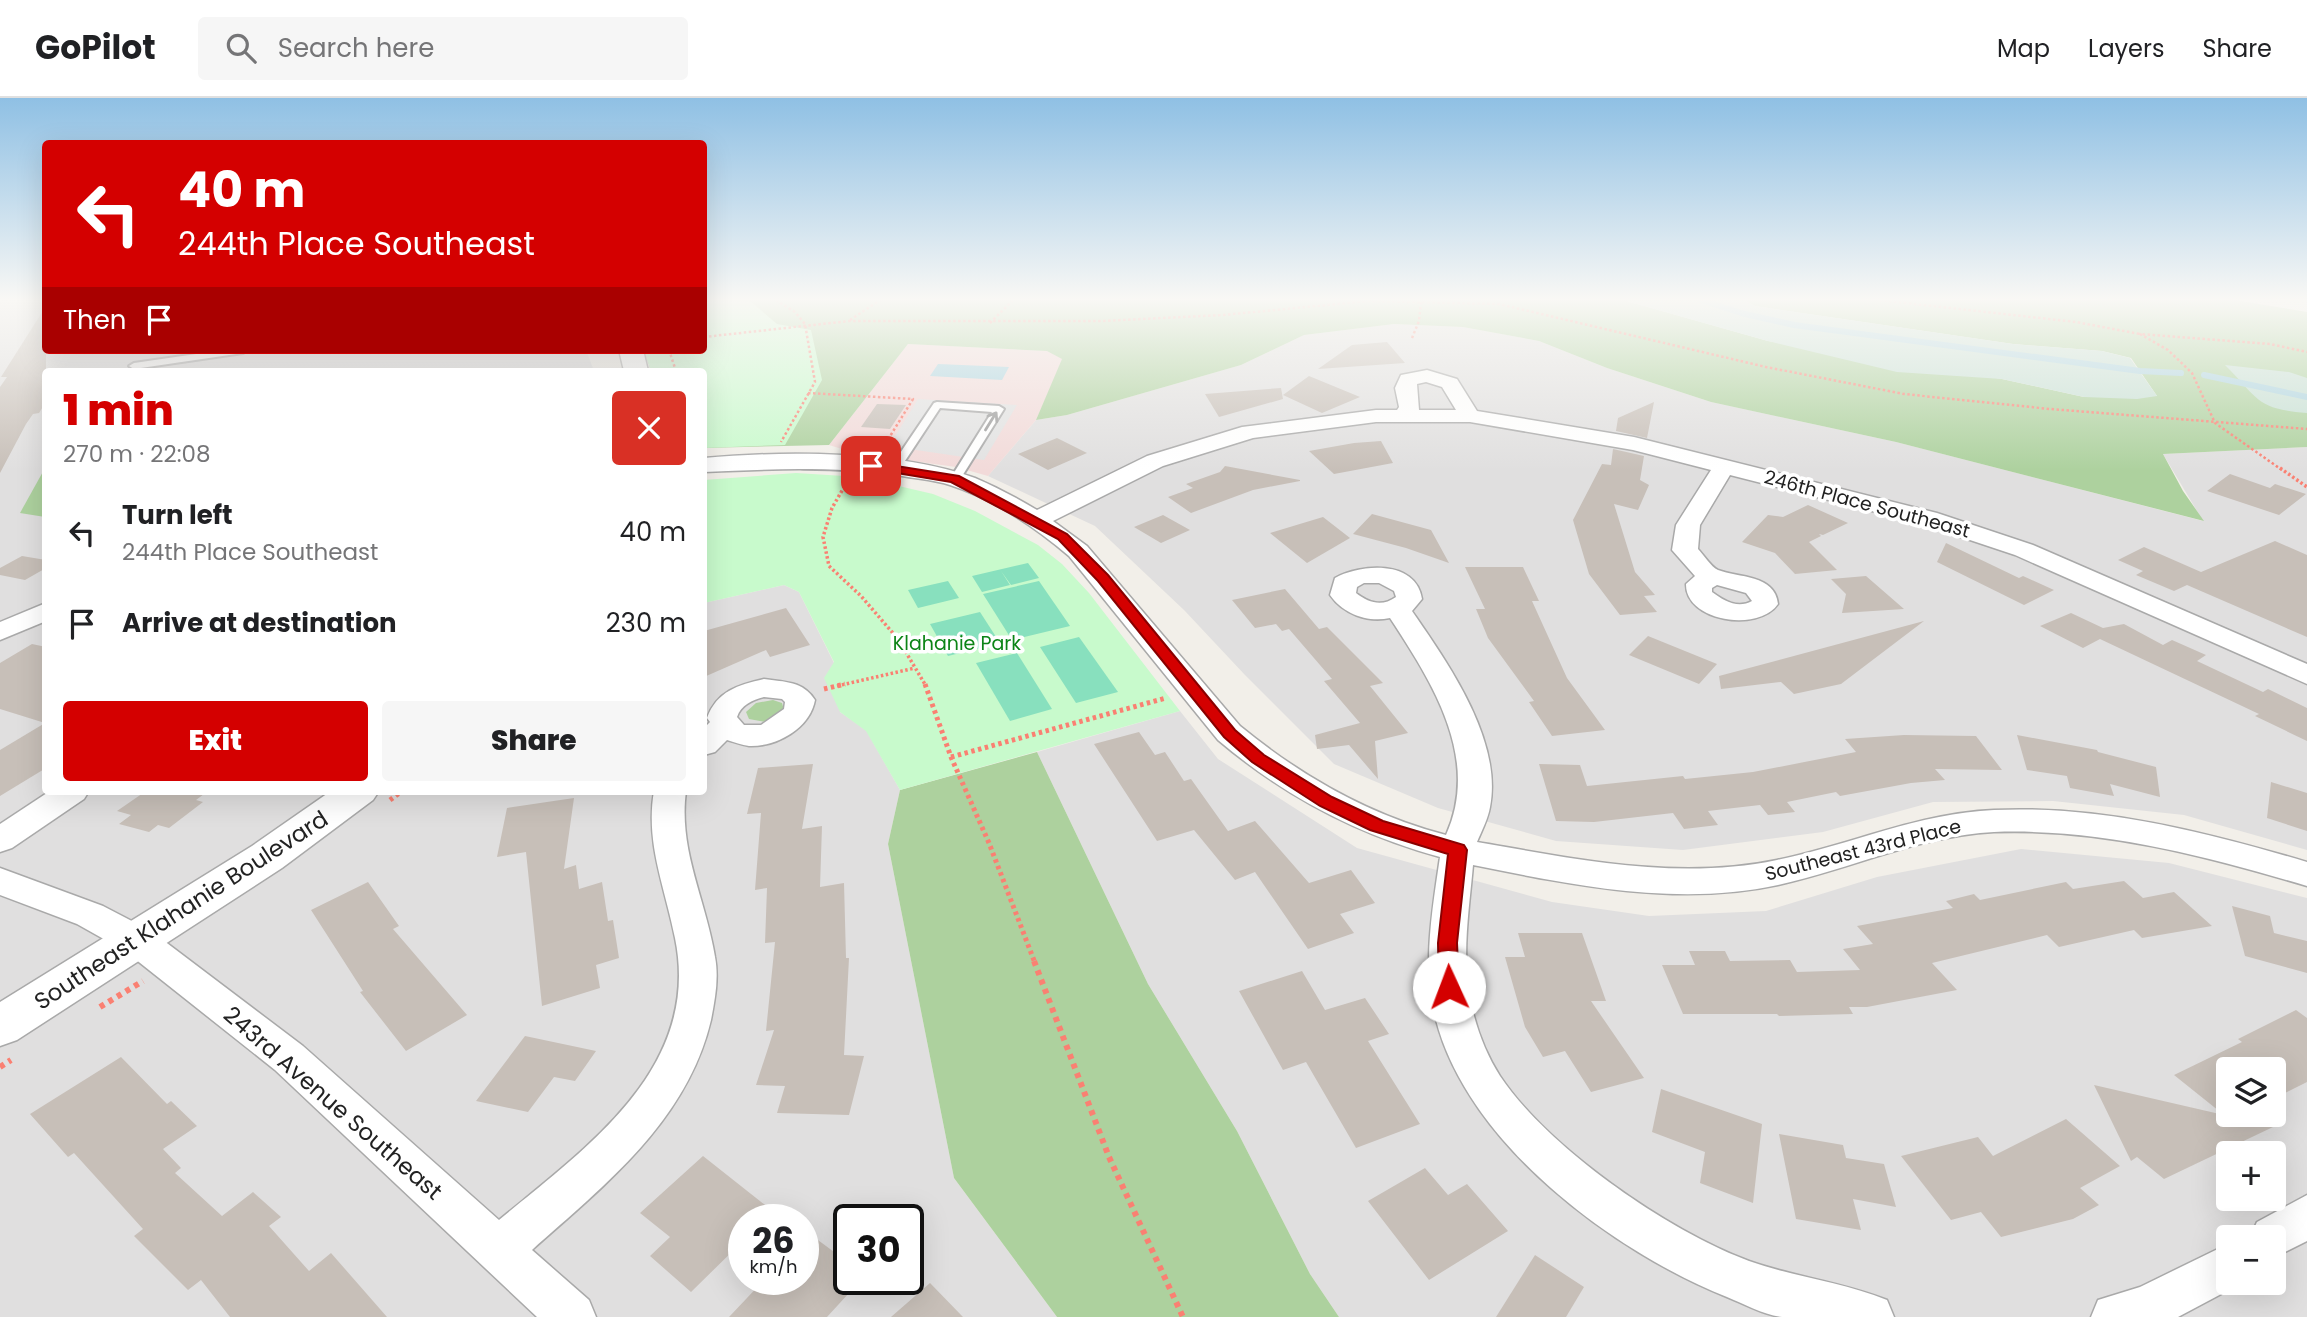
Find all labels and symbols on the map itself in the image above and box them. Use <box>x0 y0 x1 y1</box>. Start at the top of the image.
one-way arrow <box>985 412 999 432</box>
pin <box>841 436 901 496</box>
street label: 246th Place Southeast <box>1761 464 1973 544</box>
park label: Klahanie Park <box>893 630 1021 657</box>
street label: Southeast Klahanie Boulevard <box>28 803 334 1017</box>
street label: Southeast 43rd Place <box>1762 813 1964 887</box>
position arrow <box>1412 950 1486 1024</box>
street label: 243rd Avenue Southeast <box>217 999 449 1207</box>
speed limit sign: 30 <box>833 1204 924 1295</box>

